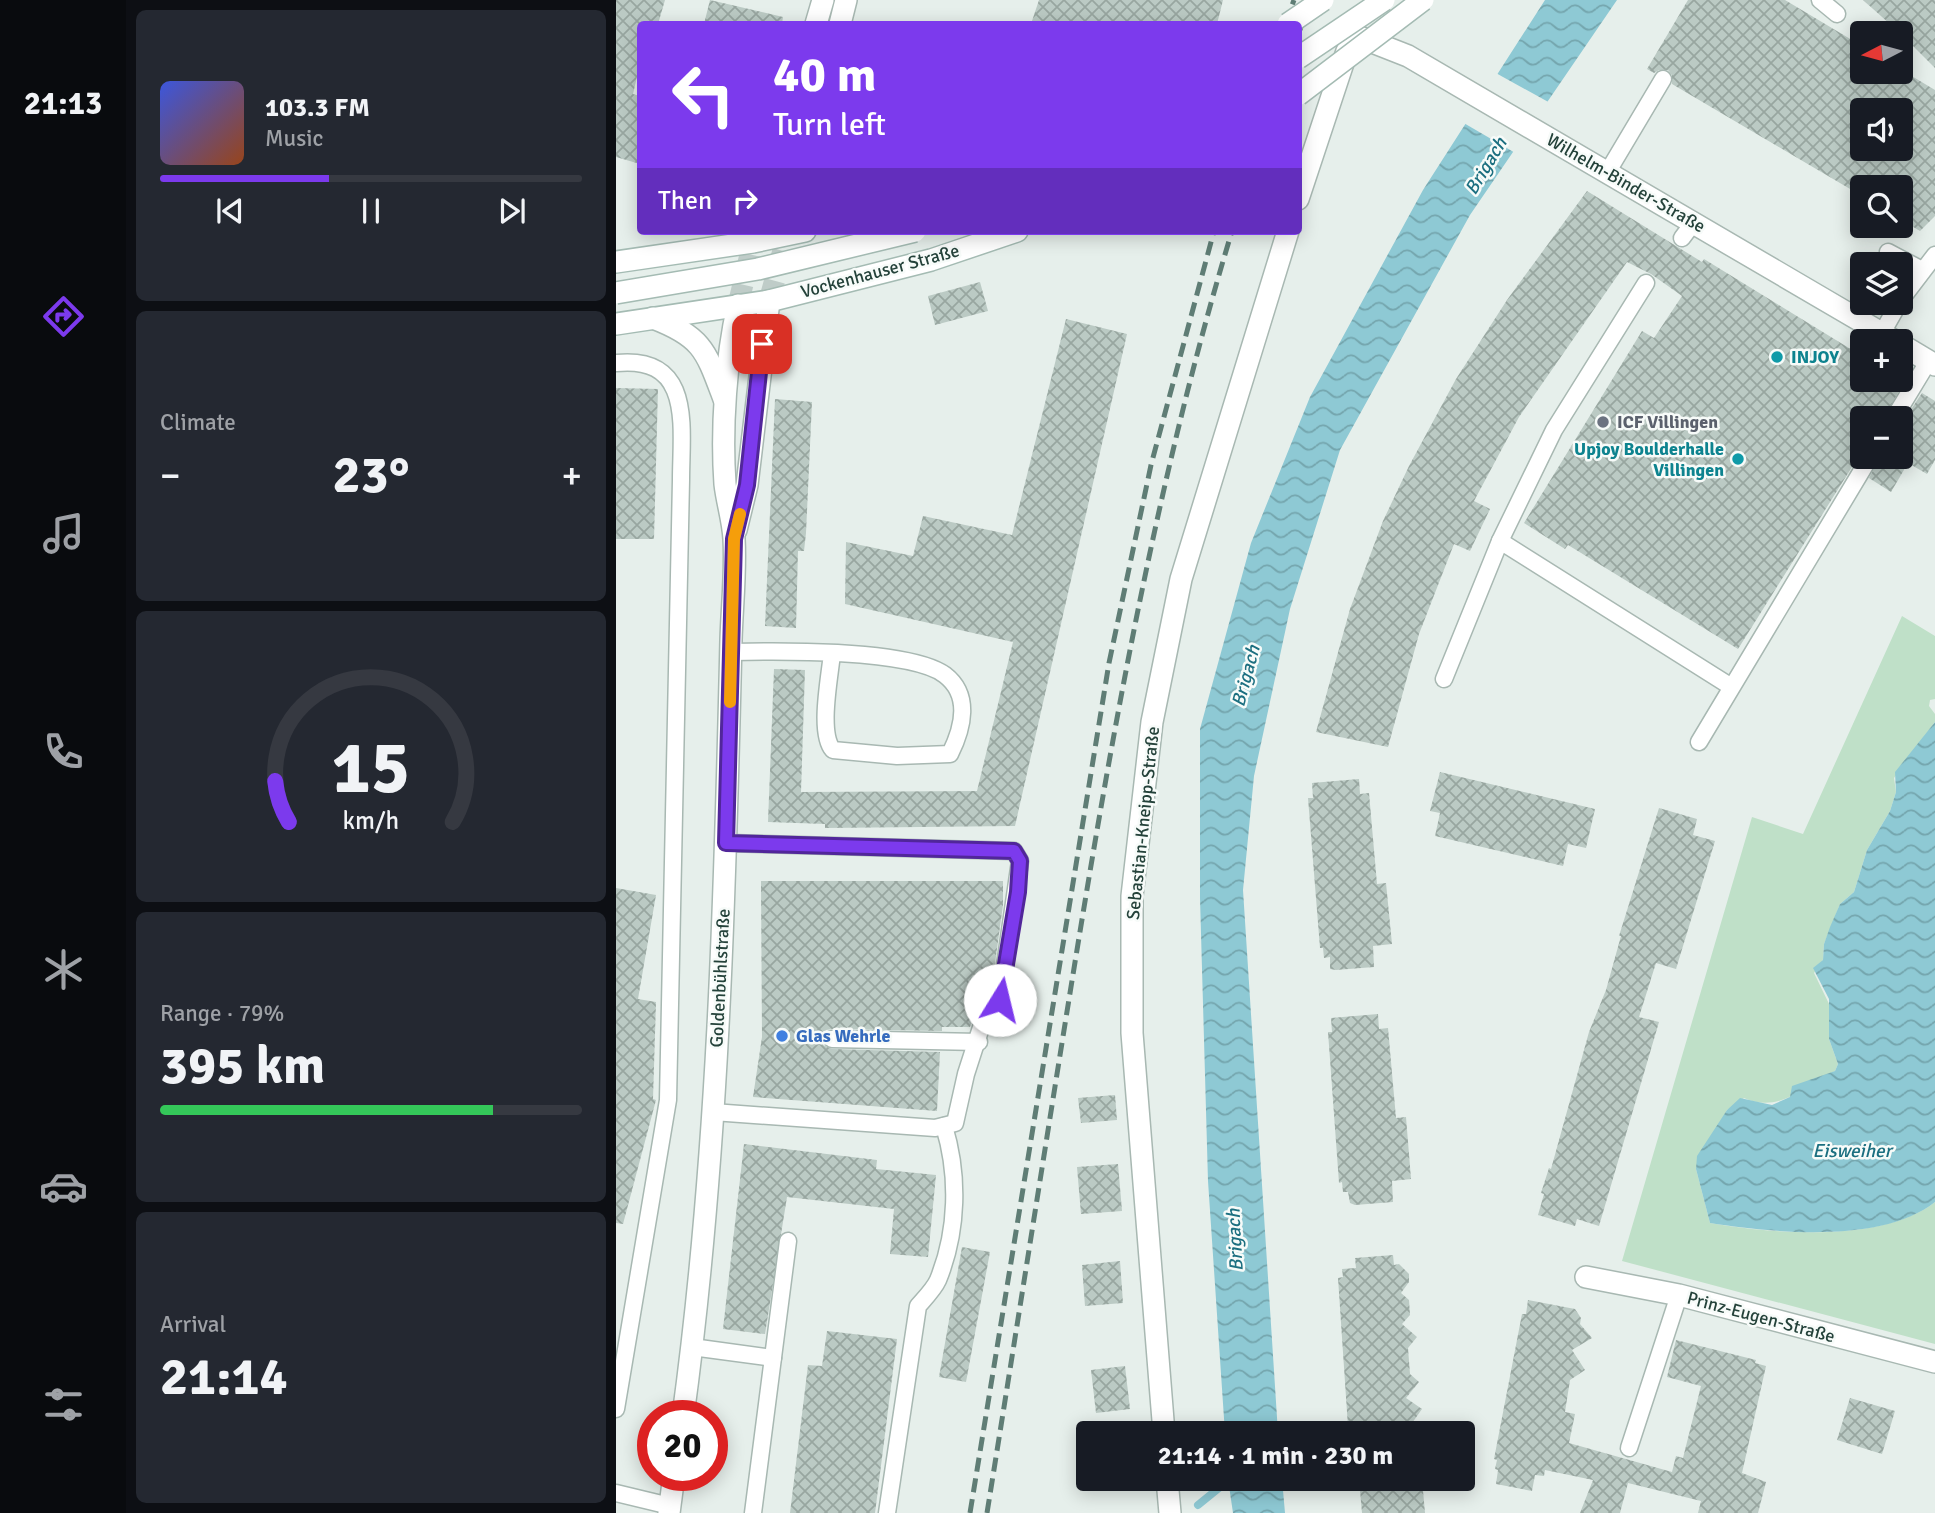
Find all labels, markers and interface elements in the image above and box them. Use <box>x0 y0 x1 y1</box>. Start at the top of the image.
north arrow <box>1850 21 1913 84</box>
map controls <box>1850 21 1913 469</box>
text: 40 m <box>773 45 876 105</box>
icon: left <box>658 49 749 140</box>
text: 21:13 <box>24 84 102 123</box>
text: 103.3 FM <box>265 92 370 124</box>
button: sound <box>1850 98 1913 161</box>
text: Turn left <box>773 105 886 144</box>
text: Music <box>265 124 323 153</box>
street label: Wilhelm-Binder-Straße <box>1543 129 1709 237</box>
water label: Brigach <box>1460 132 1513 199</box>
button: search <box>1850 175 1913 238</box>
icon: right <box>726 182 764 220</box>
text: Then <box>658 185 712 217</box>
icon: previous <box>211 192 249 230</box>
icon: pause <box>352 192 390 230</box>
icon: next <box>493 192 531 230</box>
street label: Vockenhauser Straße <box>798 239 962 303</box>
button: layers <box>1850 252 1913 315</box>
icon: directions <box>39 292 88 341</box>
pin <box>732 314 792 374</box>
icon: arrive <box>743 325 781 363</box>
button: + <box>1850 329 1913 392</box>
place label: INJOY <box>1791 346 1839 368</box>
marker: INJOY <box>1769 349 1785 365</box>
button: − <box>1850 406 1913 469</box>
text: Climate <box>160 408 236 437</box>
place label: ICF Villingen <box>1617 411 1718 433</box>
marker: ICF Villingen <box>1595 414 1611 430</box>
place label: Upjoy Boulderhalle Villingen <box>1574 438 1724 481</box>
text: 23° <box>333 443 409 507</box>
marker: Upjoy Boulderhalle Villingen <box>1730 451 1746 467</box>
text: − <box>160 452 181 499</box>
text: + <box>561 452 582 499</box>
icon: music <box>39 509 88 558</box>
water label: Brigach <box>1226 642 1266 709</box>
text: 15 <box>332 725 410 814</box>
street label: Sebastian-Kneipp-Straße <box>1122 725 1164 921</box>
icon: phone <box>39 727 88 776</box>
text: km/h <box>343 805 399 836</box>
street label: Goldenbühlstraße <box>705 908 735 1048</box>
icon: climate <box>39 945 88 994</box>
position arrow <box>963 963 1037 1037</box>
text: Range · 79% <box>160 999 284 1028</box>
place label: Glas Wehrle <box>796 1025 891 1047</box>
marker: Glas Wehrle <box>774 1028 790 1044</box>
text: 395 km <box>160 1034 325 1098</box>
water label: Eisweiher <box>1812 1139 1895 1163</box>
icon: car <box>39 1162 88 1211</box>
water label: Brigach <box>1221 1207 1249 1272</box>
street label: Prinz-Eugen-Straße <box>1685 1287 1837 1347</box>
text: Arrival <box>160 1310 226 1339</box>
text: 21:14 <box>160 1345 288 1409</box>
icon: filters <box>39 1380 88 1429</box>
speed limit sign: 20 <box>637 1400 728 1491</box>
text: 21:14 · 1 min · 230 m <box>1158 1440 1393 1472</box>

